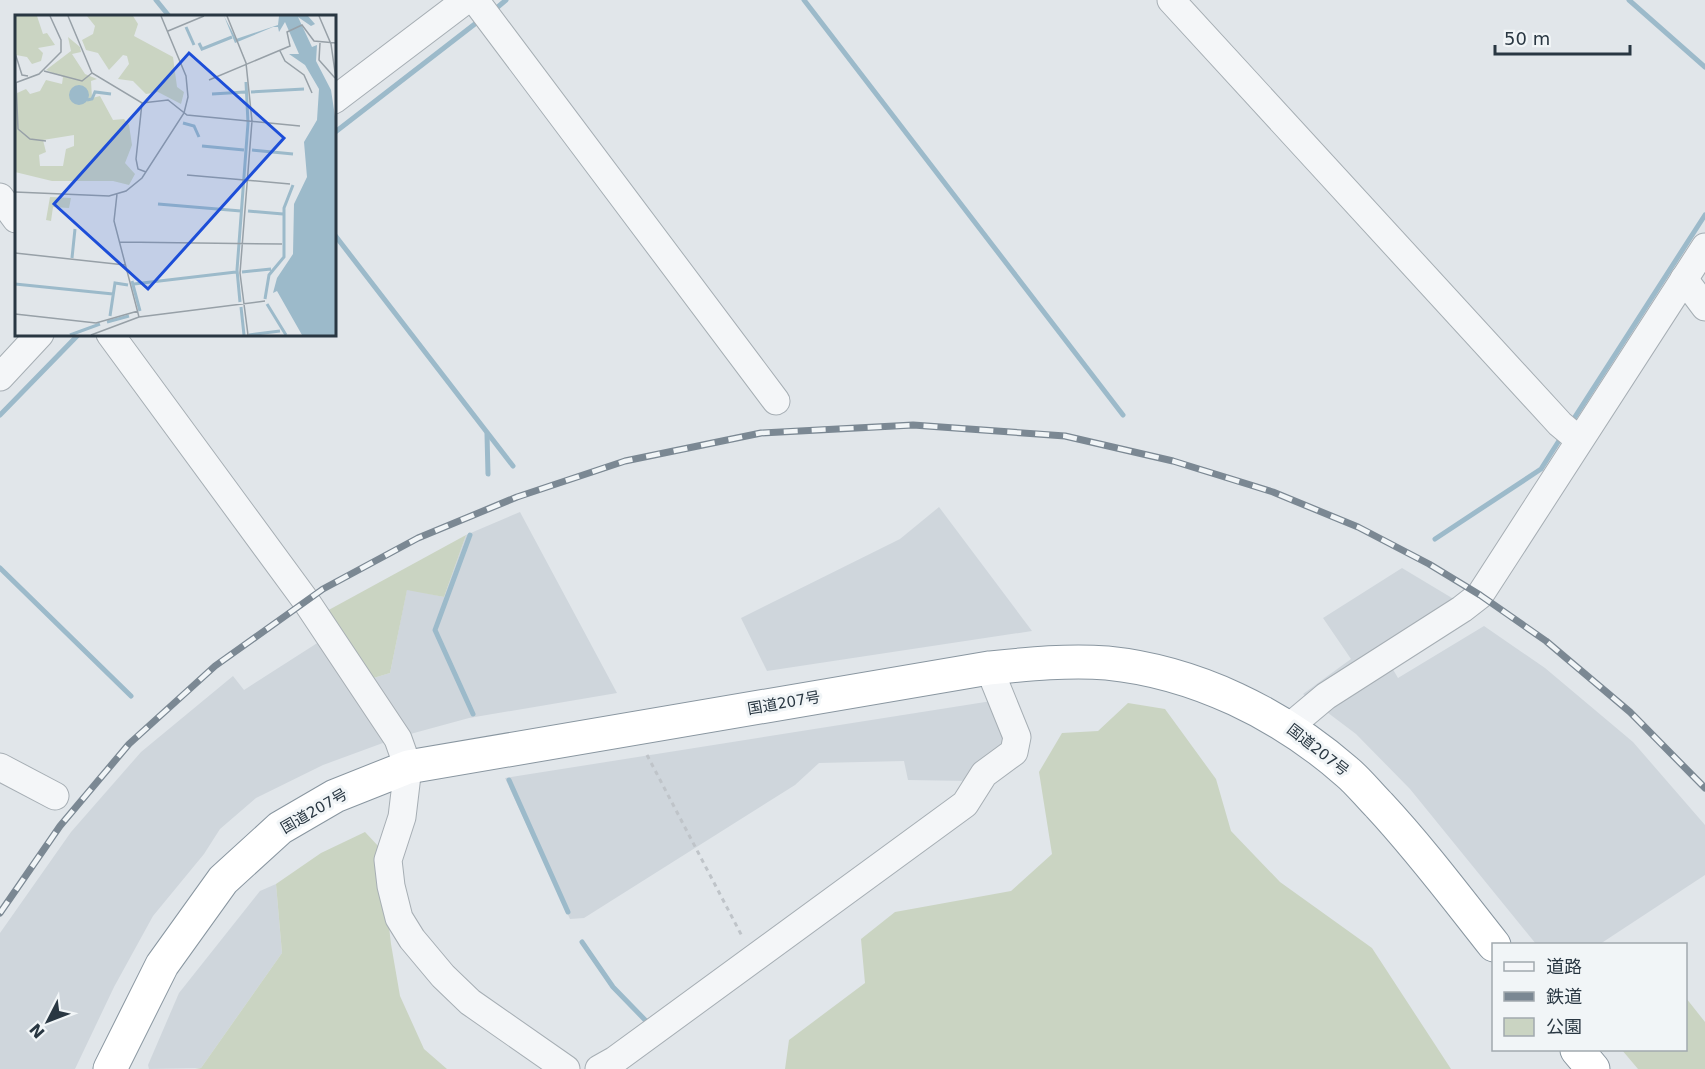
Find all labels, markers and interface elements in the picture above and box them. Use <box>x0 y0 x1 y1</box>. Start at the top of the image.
inset map <box>15 15 336 336</box>
scale bar <box>1495 18 1630 56</box>
text: 50 m <box>1504 28 1550 49</box>
street label: 国道207号 <box>746 688 822 718</box>
street label: 国道207号 <box>1283 720 1353 780</box>
street label: 国道207号 <box>278 785 350 837</box>
legend <box>1492 943 1687 1051</box>
text: 道路 <box>1546 956 1582 977</box>
text: 鉄道 <box>1546 986 1582 1007</box>
north arrow <box>18 991 78 1051</box>
text: 公園 <box>1546 1016 1582 1037</box>
text: N <box>26 1019 49 1042</box>

